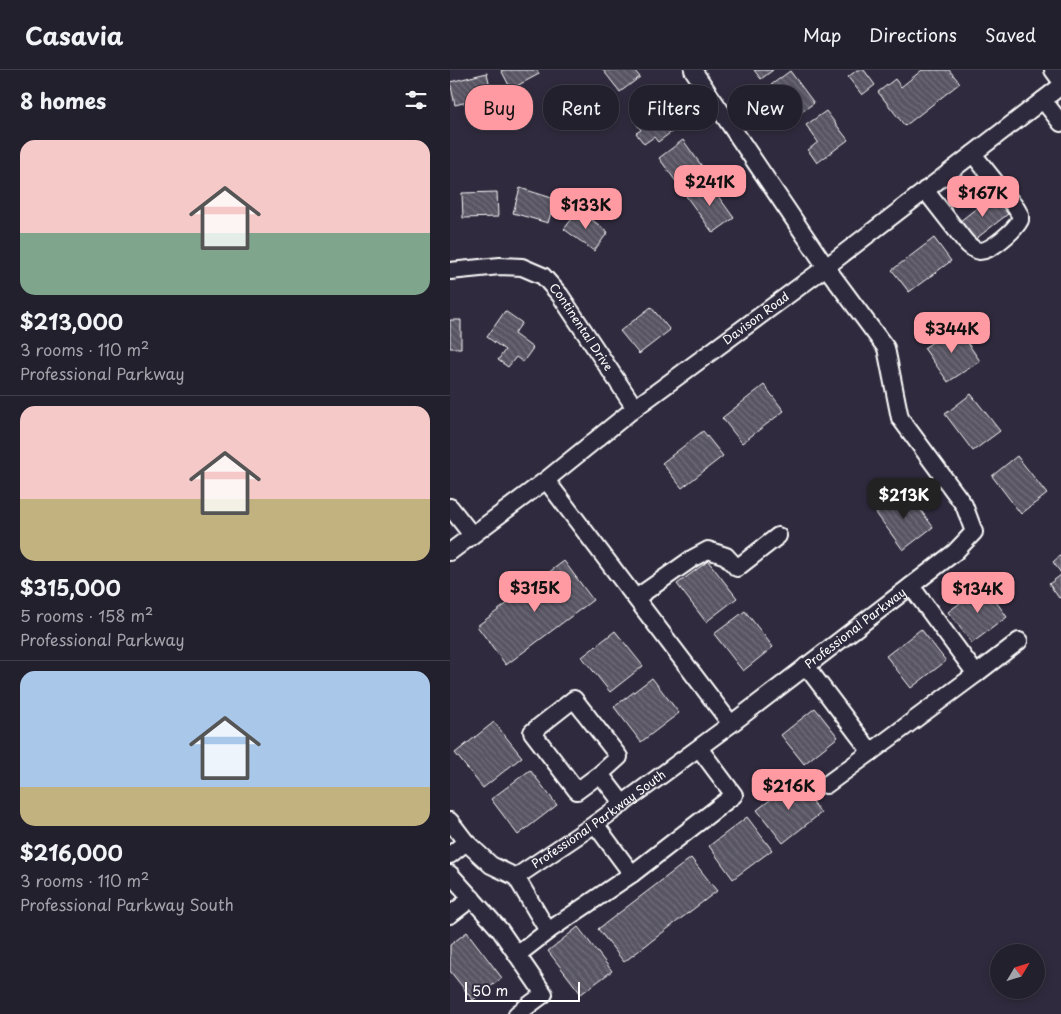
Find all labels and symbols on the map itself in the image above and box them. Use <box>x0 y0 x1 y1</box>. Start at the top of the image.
pin: $241K <box>675 164 745 207</box>
pin: $167K <box>948 176 1018 218</box>
pin: $133K <box>551 188 621 230</box>
street label: Continental Drive <box>546 279 618 374</box>
street label: Davison Road <box>718 287 793 349</box>
pin: $344K <box>917 312 987 354</box>
pin: $213K <box>869 478 939 520</box>
pin: $315K <box>500 570 570 613</box>
pin: $134K <box>943 572 1013 614</box>
street label: Professional Parkway <box>800 583 909 672</box>
street label: Professional Parkway South <box>528 765 669 872</box>
pin: $216K <box>754 768 824 811</box>
north arrow <box>990 944 1045 999</box>
scale bar <box>465 979 580 1002</box>

